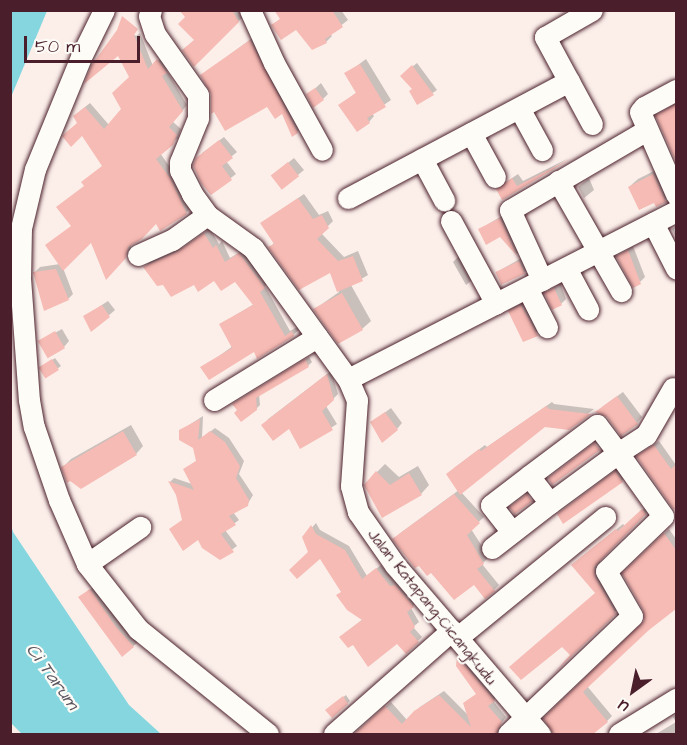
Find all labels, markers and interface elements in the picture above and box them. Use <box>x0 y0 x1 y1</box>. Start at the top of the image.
scale bar <box>27 24 142 62</box>
text: 50 m <box>35 34 80 59</box>
street label: Jalan Katapang-Cicangkudu <box>363 525 501 689</box>
water label: Ci Tarum <box>21 640 83 714</box>
north arrow <box>603 661 663 721</box>
text: U <box>613 694 633 718</box>

